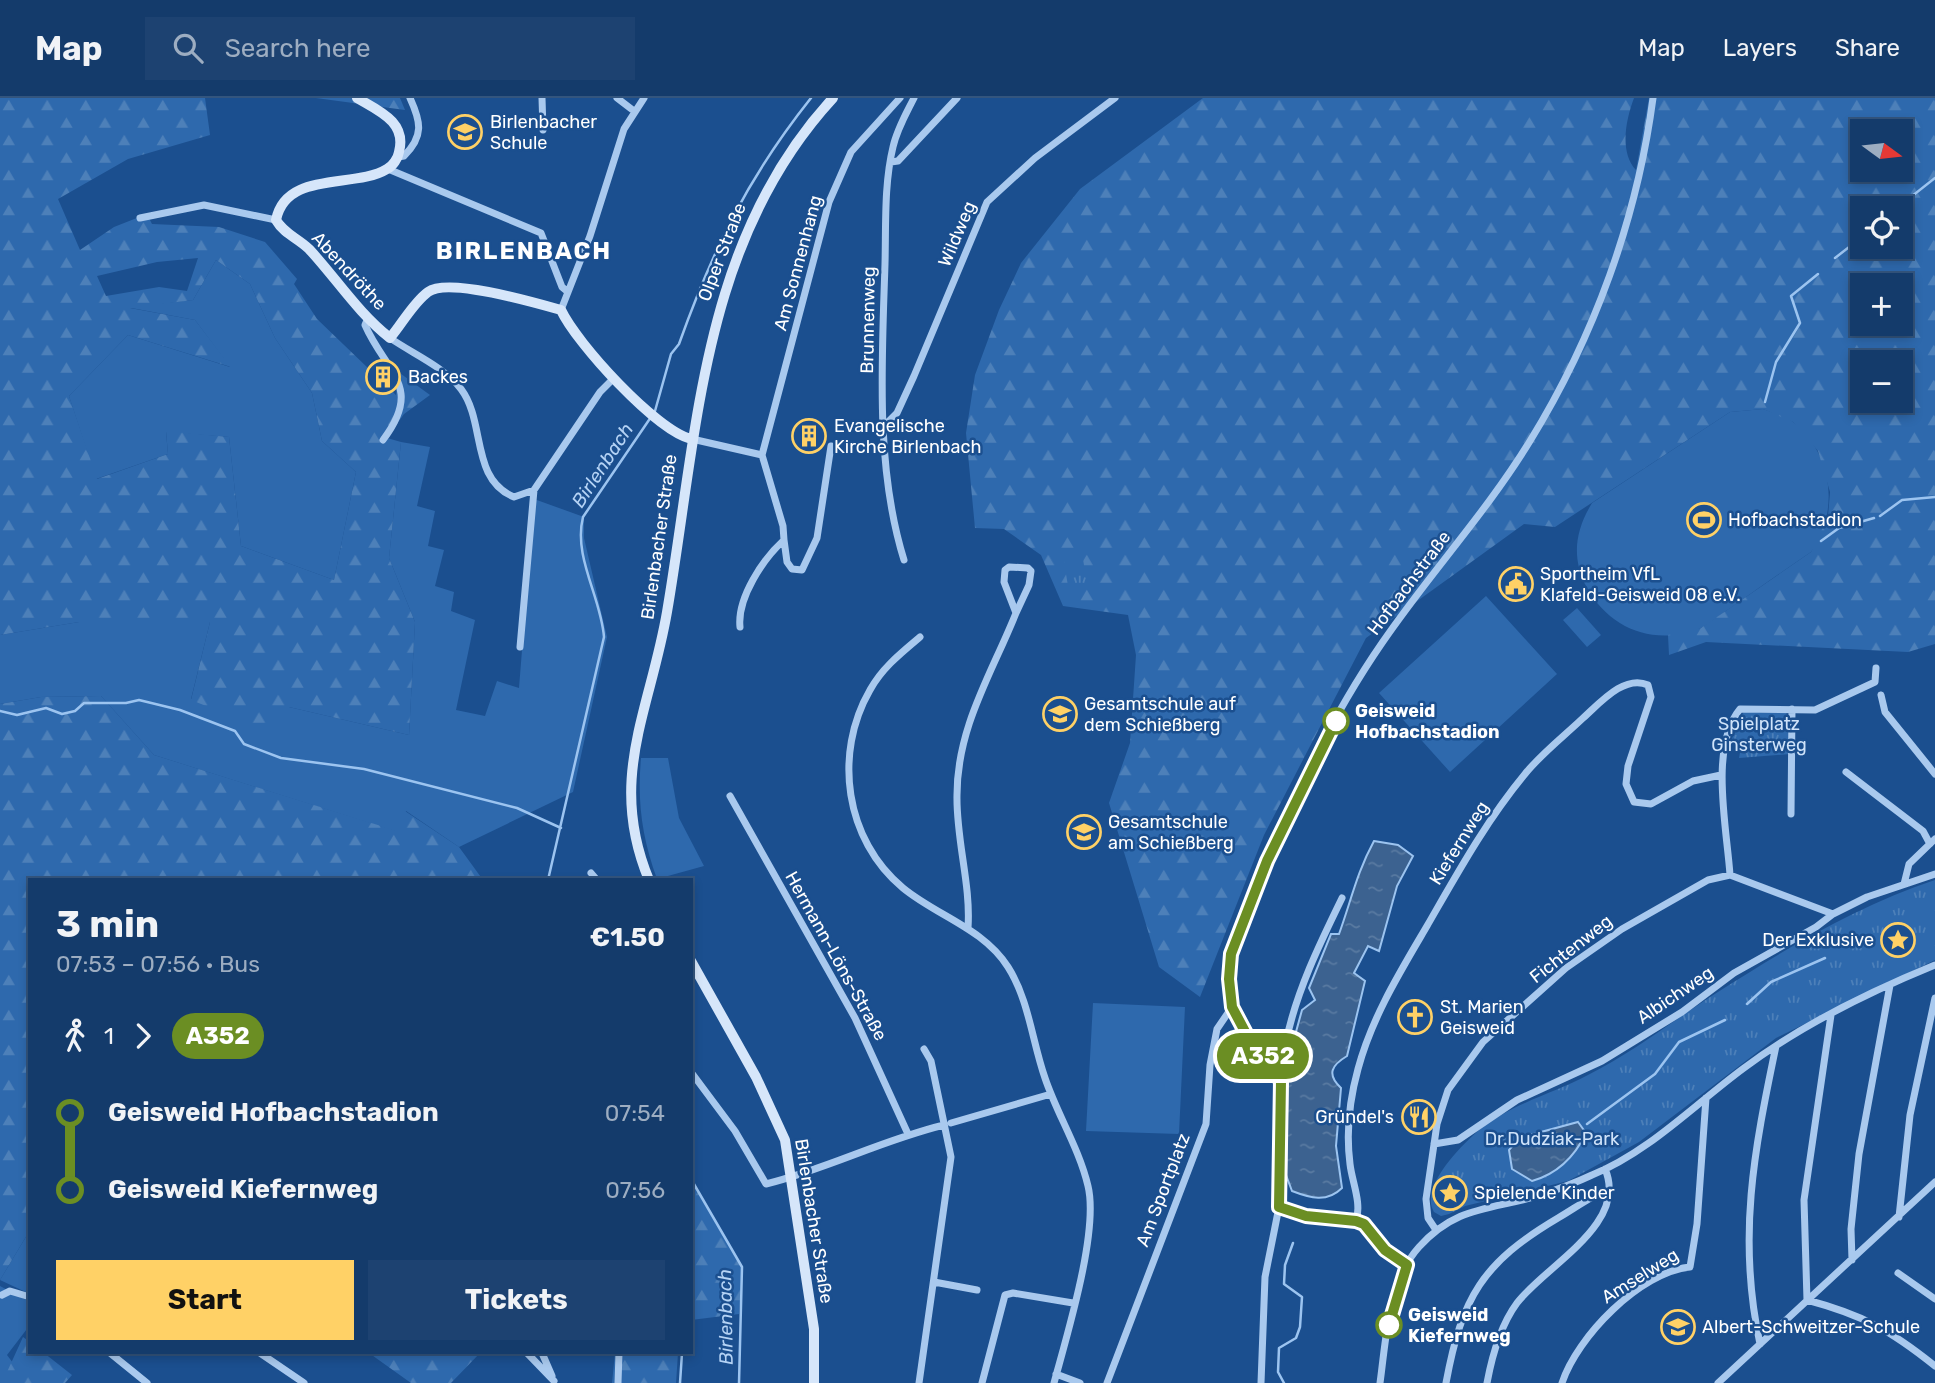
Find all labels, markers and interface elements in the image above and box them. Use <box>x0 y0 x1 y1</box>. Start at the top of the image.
search box <box>145 17 635 80</box>
text: Map <box>35 29 103 68</box>
icon: search <box>169 29 207 67</box>
text: Search here <box>225 33 370 64</box>
text: Map <box>1638 34 1685 62</box>
text: Layers <box>1723 34 1797 62</box>
text: Share <box>1835 34 1900 62</box>
place label: Birlenbacher Schule <box>490 111 597 154</box>
school or university icon: Birlenbacher Schule <box>446 113 484 151</box>
north arrow <box>1850 119 1913 182</box>
map controls <box>1850 119 1913 413</box>
street label: Am Sonnenhang <box>769 193 827 333</box>
button: locate <box>1850 196 1913 259</box>
street label: Wildweg <box>933 198 981 270</box>
street label: Olper Straße <box>693 200 751 304</box>
street label: Abendröthe <box>307 227 391 315</box>
district label: BIRLENBACH <box>436 237 612 265</box>
street label: Brunnenweg <box>856 266 880 374</box>
button: + <box>1850 273 1913 336</box>
button: − <box>1850 350 1913 413</box>
building icon: Backes <box>364 358 402 396</box>
place label: Backes <box>408 366 468 388</box>
place label: Evangelische Kirche Birlenbach <box>834 415 981 458</box>
building icon: Evangelische Kirche Birlenbach <box>790 417 828 455</box>
water label: Birlenbach <box>567 419 638 512</box>
street label: Birlenbacher Straße <box>637 453 681 621</box>
sports icon: Hofbachstadion <box>1685 501 1723 539</box>
place label: Hofbachstadion <box>1728 509 1862 531</box>
street label: Hofbachstraße <box>1363 526 1455 640</box>
place label: Sportheim VfL Klafeld-Geisweid 08 e.V. <box>1540 563 1741 606</box>
public building icon: Sportheim VfL Klafeld-Geisweid 08 e.V. <box>1497 565 1535 603</box>
place label: Gesamtschule auf dem Schießberg <box>1084 693 1236 736</box>
school or university icon: Gesamtschule auf dem Schießberg <box>1041 695 1079 733</box>
place label: Geisweid Hofbachstadion <box>1355 700 1500 743</box>
marker: Geisweid Hofbachstadion <box>1323 708 1349 734</box>
park label: Spielplatz Ginsterweg <box>1711 713 1807 756</box>
street label: Kiefernweg <box>1425 797 1493 889</box>
place label: Gesamtschule am Schießberg <box>1108 811 1234 854</box>
school or university icon: Gesamtschule am Schießberg <box>1065 813 1103 851</box>
street label: Hermann-Löns-Straße <box>780 867 892 1045</box>
text: 3 min <box>56 901 159 947</box>
street label: Fichtenweg <box>1525 910 1617 988</box>
place icon: Der Exklusive <box>1879 921 1917 959</box>
text: €1.50 <box>590 922 665 953</box>
place label: Der Exklusive <box>1762 929 1874 951</box>
text: 07:53 – 07:56 · Bus <box>56 950 260 978</box>
street label: Albichweg <box>1633 961 1717 1029</box>
place label: St. Marien Geisweid <box>1440 996 1524 1039</box>
church icon: St. Marien Geisweid <box>1396 998 1434 1036</box>
icon: walk <box>56 1017 94 1055</box>
icon: forward <box>124 1017 162 1055</box>
text: 1 <box>104 1022 114 1050</box>
text: A352 <box>186 1022 250 1050</box>
line badge: A352 <box>1214 1033 1312 1079</box>
text: A352 <box>1231 1042 1295 1070</box>
text: Geisweid Hofbachstadion <box>108 1097 439 1128</box>
restaurant icon: Gründel's <box>1400 1098 1438 1136</box>
text: 07:54 <box>605 1099 665 1127</box>
place label: Gründel's <box>1315 1106 1394 1128</box>
park label: Dr.Dudziak-Park <box>1485 1128 1620 1150</box>
street label: Am Sportplatz <box>1131 1130 1195 1250</box>
street label: Birlenbacher Straße <box>790 1137 838 1305</box>
text: Geisweid Kiefernweg <box>108 1174 378 1205</box>
place icon: Spielende Kinder <box>1431 1174 1469 1212</box>
text: 07:56 <box>605 1176 665 1204</box>
place label: Spielende Kinder <box>1474 1182 1615 1204</box>
street label: Amselweg <box>1597 1244 1683 1308</box>
button: Start <box>56 1260 354 1340</box>
button: Tickets <box>368 1260 665 1340</box>
water label: Birlenbach <box>713 1269 738 1365</box>
place label: Geisweid Kiefernweg <box>1408 1304 1511 1347</box>
school or university icon: Albert-Schweitzer-Schule <box>1659 1308 1697 1346</box>
marker: Geisweid Kiefernweg <box>1376 1312 1402 1338</box>
place label: Albert-Schweitzer-Schule <box>1702 1316 1920 1338</box>

